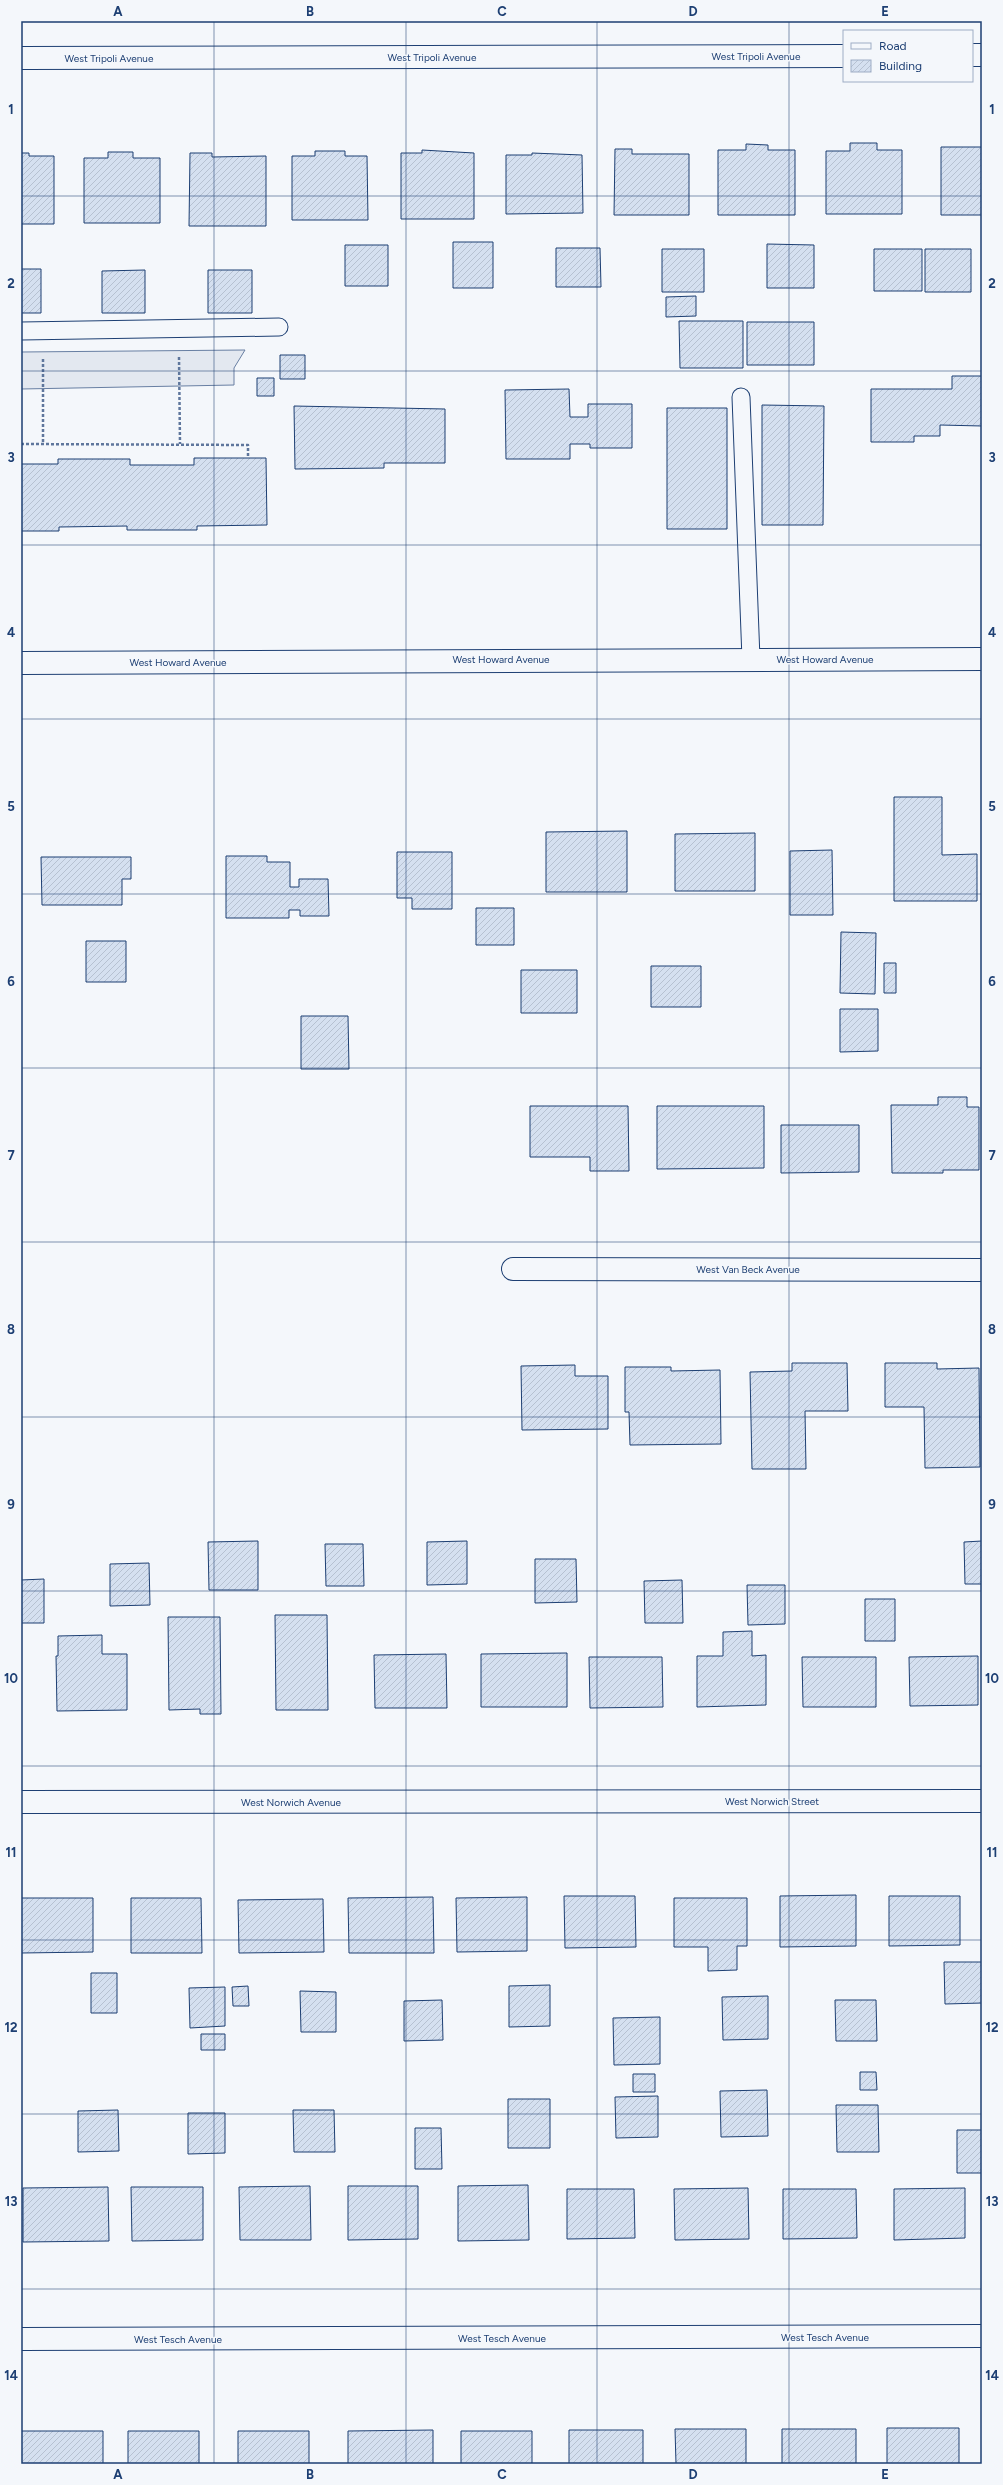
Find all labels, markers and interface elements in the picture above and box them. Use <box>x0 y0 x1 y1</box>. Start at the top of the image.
text: A <box>113 4 123 19</box>
text: B <box>306 4 314 19</box>
text: C <box>497 4 507 19</box>
text: D <box>688 4 698 19</box>
text: E <box>881 4 889 19</box>
legend <box>843 30 973 82</box>
text: Road <box>879 39 907 53</box>
street label: West Tripoli Avenue <box>712 50 801 63</box>
street label: West Tripoli Avenue <box>388 51 477 64</box>
street label: West Tripoli Avenue <box>65 52 154 65</box>
text: Building <box>879 59 922 73</box>
text: 1 <box>8 102 14 117</box>
text: 1 <box>989 102 995 117</box>
text: 2 <box>7 276 15 291</box>
text: 2 <box>988 276 996 291</box>
text: 3 <box>7 450 15 465</box>
text: 3 <box>988 450 996 465</box>
text: 4 <box>7 625 15 640</box>
text: 4 <box>988 625 996 640</box>
street label: West Howard Avenue <box>452 653 550 666</box>
street label: West Howard Avenue <box>776 653 874 666</box>
street label: West Howard Avenue <box>129 656 227 669</box>
text: 5 <box>7 799 15 814</box>
text: 5 <box>988 799 996 814</box>
text: 6 <box>7 974 15 989</box>
text: 6 <box>988 974 996 989</box>
text: 7 <box>7 1148 15 1163</box>
text: 7 <box>988 1148 996 1163</box>
street label: West Van Beck Avenue <box>696 1263 800 1276</box>
text: 8 <box>7 1322 15 1337</box>
text: 8 <box>988 1322 996 1337</box>
text: 9 <box>7 1497 15 1512</box>
text: 9 <box>988 1497 996 1512</box>
text: 10 <box>4 1671 18 1686</box>
text: 10 <box>985 1671 999 1686</box>
street label: West Norwich Street <box>725 1795 819 1808</box>
street label: West Norwich Avenue <box>241 1796 341 1809</box>
text: 11 <box>6 1845 16 1860</box>
text: 11 <box>987 1845 997 1860</box>
text: 12 <box>4 2020 18 2035</box>
text: 12 <box>985 2020 999 2035</box>
text: 13 <box>5 2194 17 2209</box>
text: 13 <box>986 2194 998 2209</box>
street label: West Tesch Avenue <box>781 2331 869 2344</box>
street label: West Tesch Avenue <box>458 2332 546 2345</box>
street label: West Tesch Avenue <box>134 2333 222 2346</box>
text: 14 <box>4 2368 18 2383</box>
text: 14 <box>985 2368 999 2383</box>
text: A <box>113 2467 123 2482</box>
text: B <box>306 2467 314 2482</box>
text: C <box>497 2467 507 2482</box>
text: D <box>688 2467 698 2482</box>
text: E <box>881 2467 889 2482</box>

